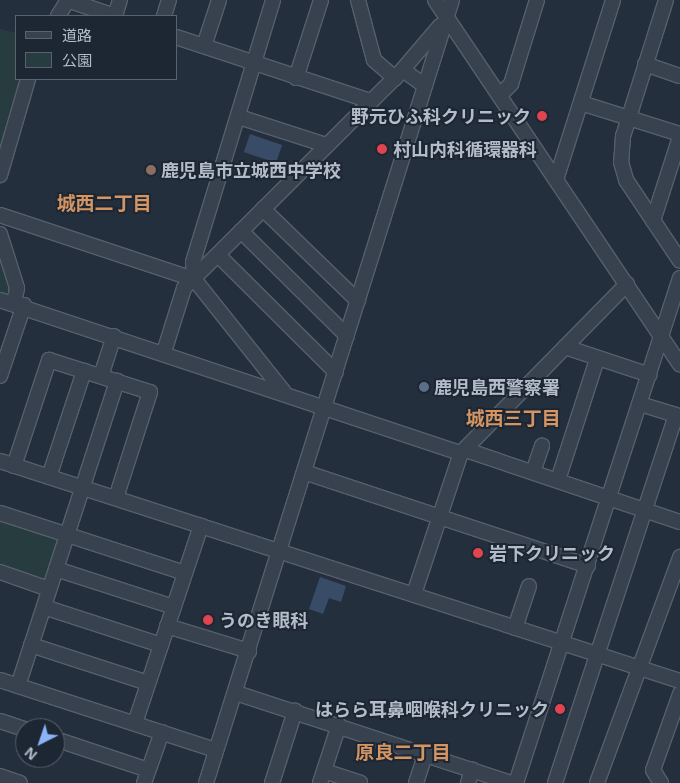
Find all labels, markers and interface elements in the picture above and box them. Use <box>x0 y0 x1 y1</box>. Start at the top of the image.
legend <box>15 15 178 80</box>
text: 道路 <box>62 25 92 45</box>
text: 公園 <box>62 50 92 70</box>
place label: 野元ひふ科クリニック <box>351 105 531 127</box>
marker: 野元ひふ科クリニック <box>535 109 549 123</box>
place label: 村山内科循環器科 <box>393 138 537 160</box>
marker: 村山内科循環器科 <box>375 142 389 156</box>
place label: 鹿児島市立城西中学校 <box>161 159 341 181</box>
marker: 鹿児島市立城西中学校 <box>145 164 157 176</box>
district label: 城西二丁目 <box>57 193 151 215</box>
place label: 鹿児島西警察署 <box>434 376 560 398</box>
marker: 鹿児島西警察署 <box>418 381 430 393</box>
district label: 城西三丁目 <box>466 408 560 430</box>
place label: 岩下クリニック <box>489 542 615 564</box>
marker: 岩下クリニック <box>471 546 485 560</box>
place label: うのき眼科 <box>219 609 309 631</box>
marker: うのき眼科 <box>201 613 215 627</box>
place label: はらら耳鼻咽喉科クリニック <box>315 698 549 720</box>
marker: はらら耳鼻咽喉科クリニック <box>553 702 567 716</box>
north arrow <box>15 718 65 768</box>
district label: 原良二丁目 <box>356 742 450 764</box>
text: N <box>20 743 41 765</box>

